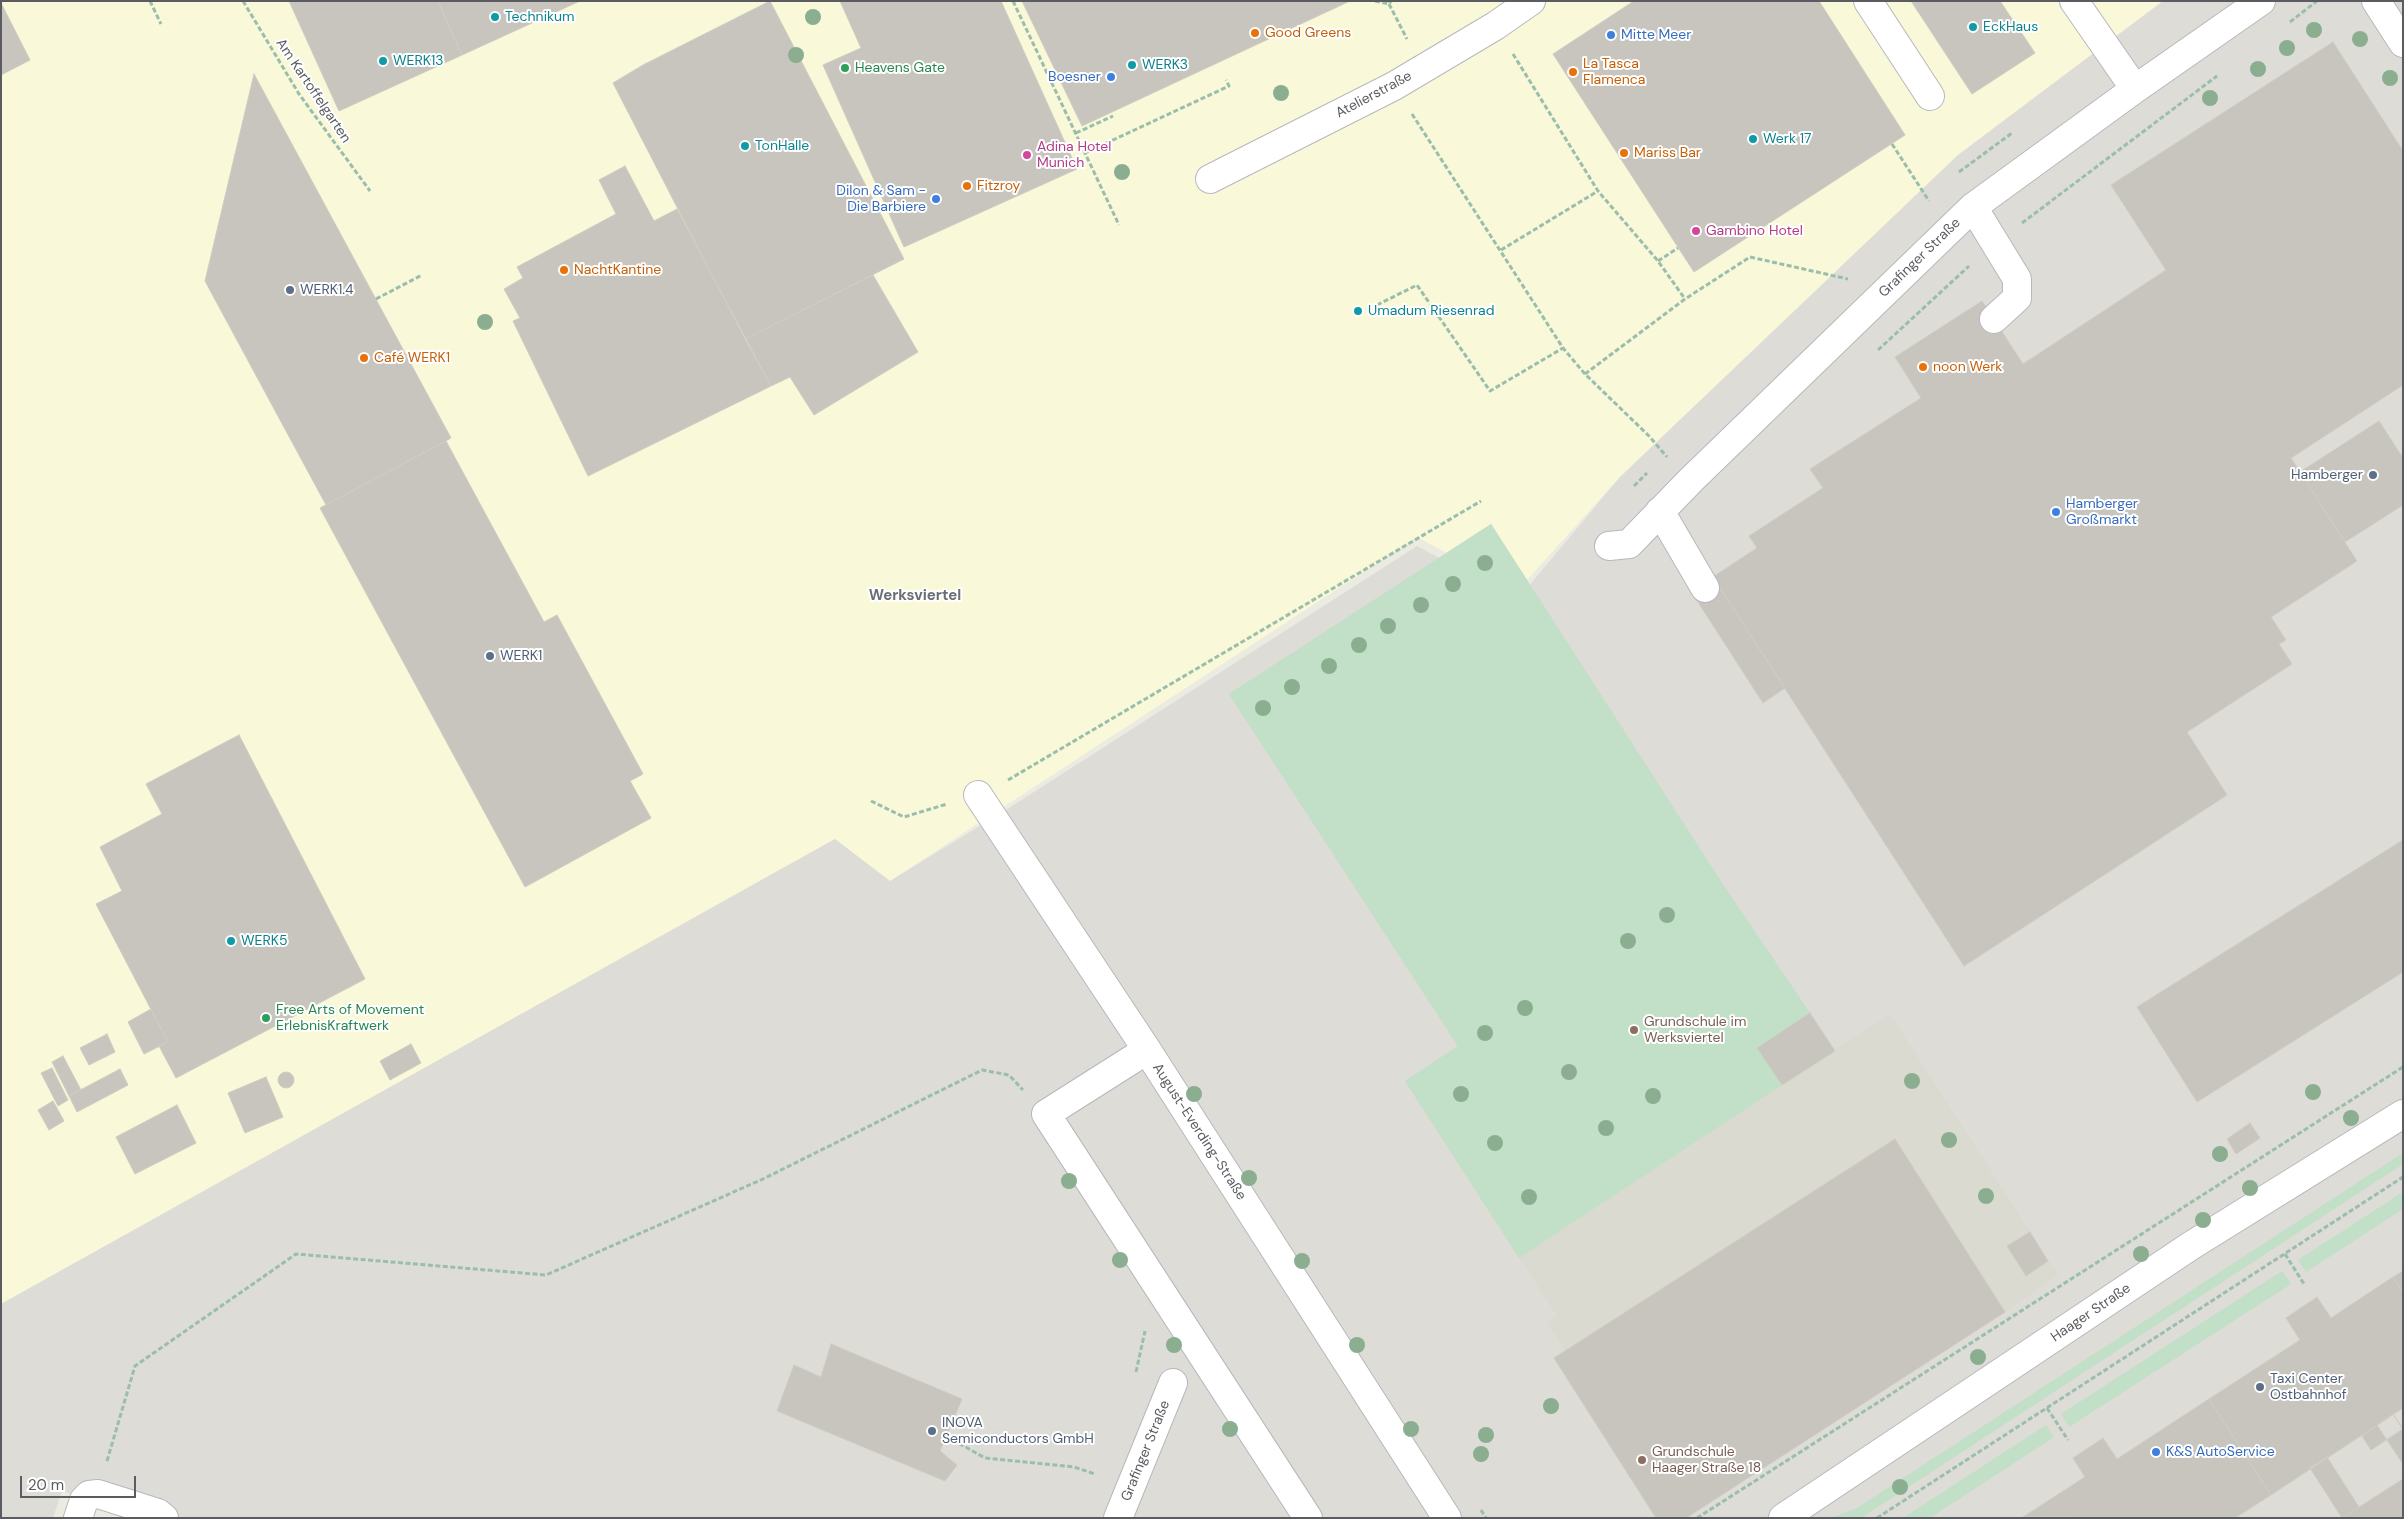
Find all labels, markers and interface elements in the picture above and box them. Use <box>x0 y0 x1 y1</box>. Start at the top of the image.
place label: Technikum <box>505 9 575 25</box>
marker: Technikum <box>489 11 501 23</box>
place label: EckHaus <box>1983 19 2038 35</box>
marker: EckHaus <box>1967 21 1979 33</box>
place label: Good Greens <box>1265 25 1351 41</box>
marker: Good Greens <box>1249 27 1261 39</box>
place label: Mitte Meer <box>1621 27 1691 43</box>
marker: Mitte Meer <box>1605 29 1617 41</box>
street label: Am Kartoffelgarten <box>272 36 354 146</box>
place label: WERK13 <box>393 53 444 69</box>
marker: WERK13 <box>377 55 389 67</box>
place label: La Tasca Flamenca <box>1583 56 1645 88</box>
place label: WERK3 <box>1142 57 1188 73</box>
marker: WERK3 <box>1126 59 1138 71</box>
place label: Heavens Gate <box>855 60 945 76</box>
marker: Heavens Gate <box>839 62 851 74</box>
marker: La Tasca Flamenca <box>1567 66 1579 78</box>
street label: Atelierstraße <box>1333 68 1415 122</box>
place label: Boesner <box>1048 69 1101 85</box>
marker: Boesner <box>1105 71 1117 83</box>
place label: Werk 17 <box>1763 131 1812 147</box>
marker: Werk 17 <box>1747 133 1759 145</box>
place label: TonHalle <box>755 138 809 154</box>
place label: Adina Hotel Munich <box>1037 139 1111 172</box>
marker: TonHalle <box>739 140 751 152</box>
place label: Mariss Bar <box>1634 145 1701 161</box>
marker: Mariss Bar <box>1618 147 1630 159</box>
marker: Adina Hotel Munich <box>1021 149 1033 161</box>
place label: Fitzroy <box>977 178 1020 194</box>
marker: Fitzroy <box>961 180 973 192</box>
place label: Dilon & Sam - Die Barbiere <box>836 183 926 216</box>
marker: Dilon & Sam - Die Barbiere <box>930 193 942 205</box>
street label: Grafinger Straße <box>1876 215 1964 301</box>
place label: Gambino Hotel <box>1706 223 1803 239</box>
marker: Gambino Hotel <box>1690 225 1702 237</box>
place label: NachtKantine <box>574 262 661 278</box>
marker: NachtKantine <box>558 264 570 276</box>
place label: WERK1.4 <box>300 282 354 298</box>
marker: WERK1.4 <box>284 284 296 296</box>
place label: Umadum Riesenrad <box>1368 303 1494 319</box>
marker: Umadum Riesenrad <box>1352 305 1364 317</box>
place label: Café WERK1 <box>374 350 450 366</box>
marker: Café WERK1 <box>358 352 370 364</box>
place label: noon Werk <box>1933 359 2002 375</box>
marker: noon Werk <box>1917 361 1929 373</box>
place label: Hamberger <box>2291 467 2363 483</box>
marker: Hamberger <box>2367 469 2379 481</box>
place label: Hamberger Großmarkt <box>2066 496 2138 528</box>
marker: Hamberger Großmarkt <box>2050 506 2062 518</box>
district label: Werksviertel <box>869 587 961 605</box>
place label: WERK1 <box>500 648 542 664</box>
marker: WERK1 <box>484 650 496 662</box>
place label: WERK5 <box>241 933 287 949</box>
marker: WERK5 <box>225 935 237 947</box>
place label: Free Arts of Movement ErlebnisKraftwerk <box>276 1002 424 1034</box>
marker: Free Arts of Movement ErlebnisKraftwerk <box>260 1012 272 1024</box>
place label: Grundschule im Werksviertel <box>1644 1014 1746 1046</box>
marker: Grundschule im Werksviertel <box>1628 1024 1640 1036</box>
street label: August-Everding-Straße <box>1149 1061 1249 1203</box>
street label: Haager Straße <box>2048 1280 2134 1346</box>
place label: Taxi Center Ostbahnhof <box>2270 1371 2347 1404</box>
marker: Taxi Center Ostbahnhof <box>2254 1381 2266 1393</box>
street label: Grafinger Straße <box>1118 1398 1174 1504</box>
place label: INOVA Semiconductors GmbH <box>942 1415 1094 1448</box>
marker: INOVA Semiconductors GmbH <box>926 1425 938 1437</box>
place label: Grundschule Haager Straße 18 <box>1652 1444 1761 1476</box>
place label: K&S AutoService <box>2166 1444 2275 1460</box>
marker: K&S AutoService <box>2150 1446 2162 1458</box>
marker: Grundschule Haager Straße 18 <box>1636 1454 1648 1466</box>
scale bar <box>22 1466 139 1498</box>
text: 20 m <box>28 1475 64 1495</box>

